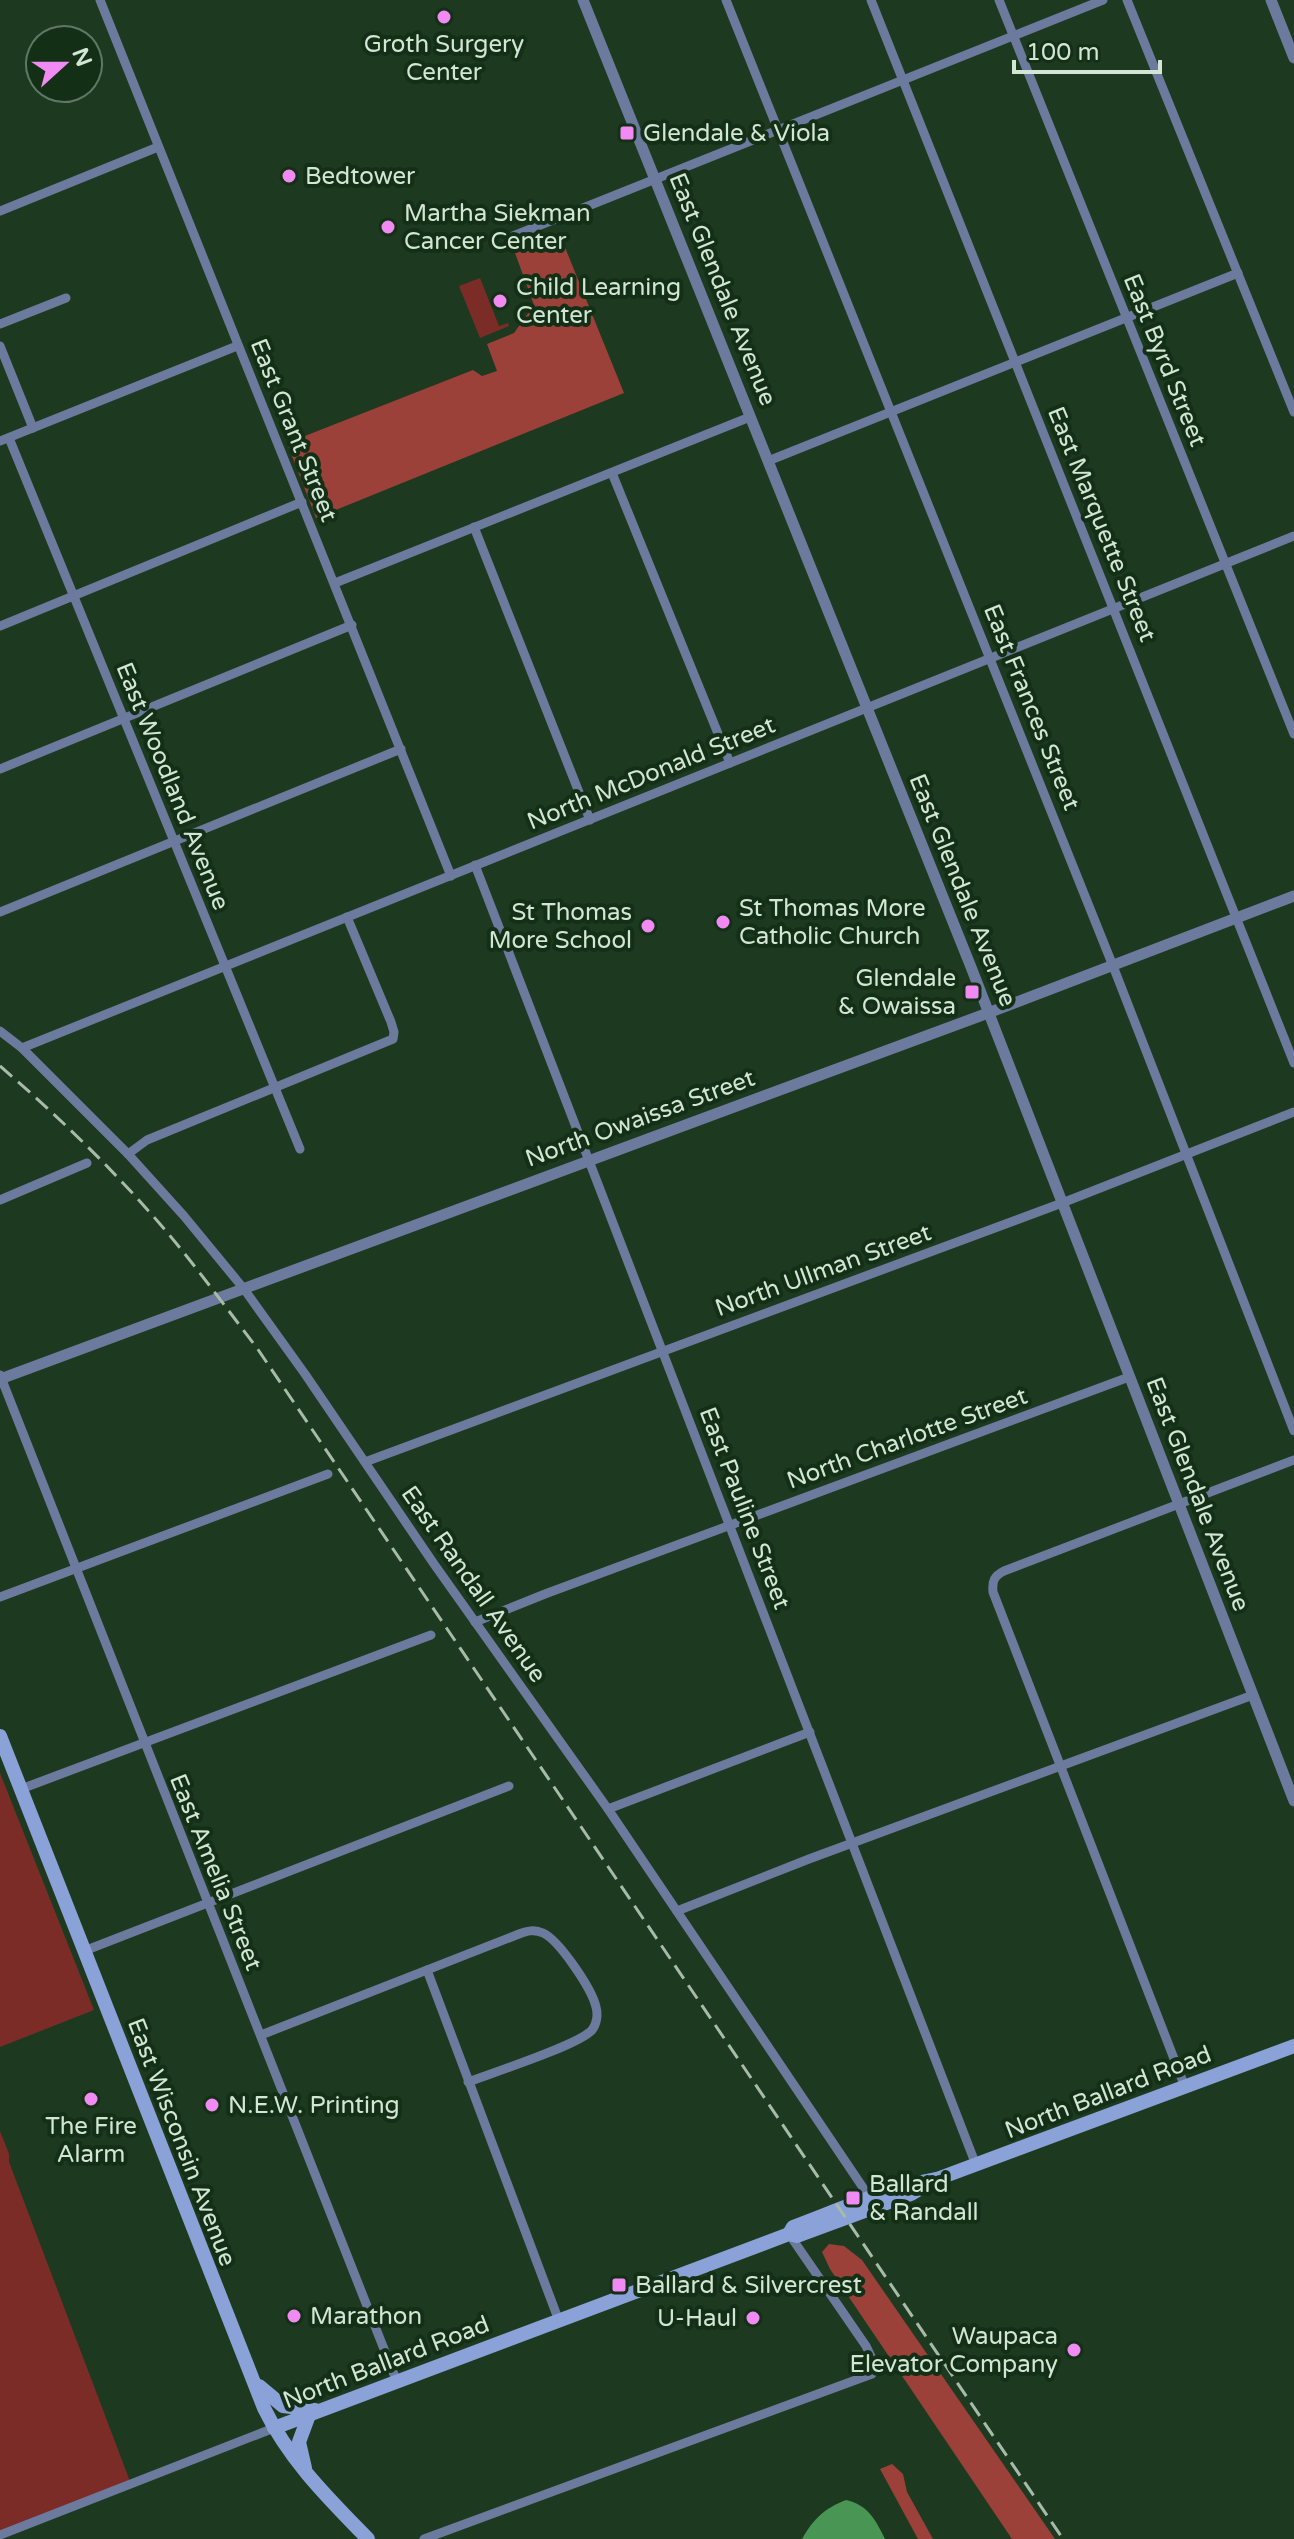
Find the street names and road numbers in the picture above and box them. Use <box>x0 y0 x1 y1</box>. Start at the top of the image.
street label: East Glendale Avenue <box>663 169 782 410</box>
street label: East Byrd Street <box>1117 270 1212 451</box>
street label: East Grant Street <box>244 335 343 526</box>
street label: East Marquette Street <box>1041 402 1162 646</box>
street label: East Frances Street <box>977 600 1086 814</box>
street label: East Woodland Avenue <box>110 658 235 914</box>
street label: North McDonald Street <box>523 710 779 836</box>
street label: East Glendale Avenue <box>903 770 1022 1011</box>
street label: North Owaissa Street <box>522 1063 759 1173</box>
street label: North Ullman Street <box>711 1218 935 1323</box>
street label: East Glendale Avenue <box>1140 1373 1256 1615</box>
street label: North Charlotte Street <box>783 1381 1031 1495</box>
street label: East Pauline Street <box>693 1403 796 1613</box>
street label: East Randall Avenue <box>395 1480 552 1688</box>
street label: East Amelia Street <box>163 1770 268 1975</box>
street label: East Wisconsin Avenue <box>121 2014 242 2270</box>
street label: North Ballard Road <box>1001 2040 1216 2145</box>
street label: North Ballard Road <box>279 2310 494 2415</box>

